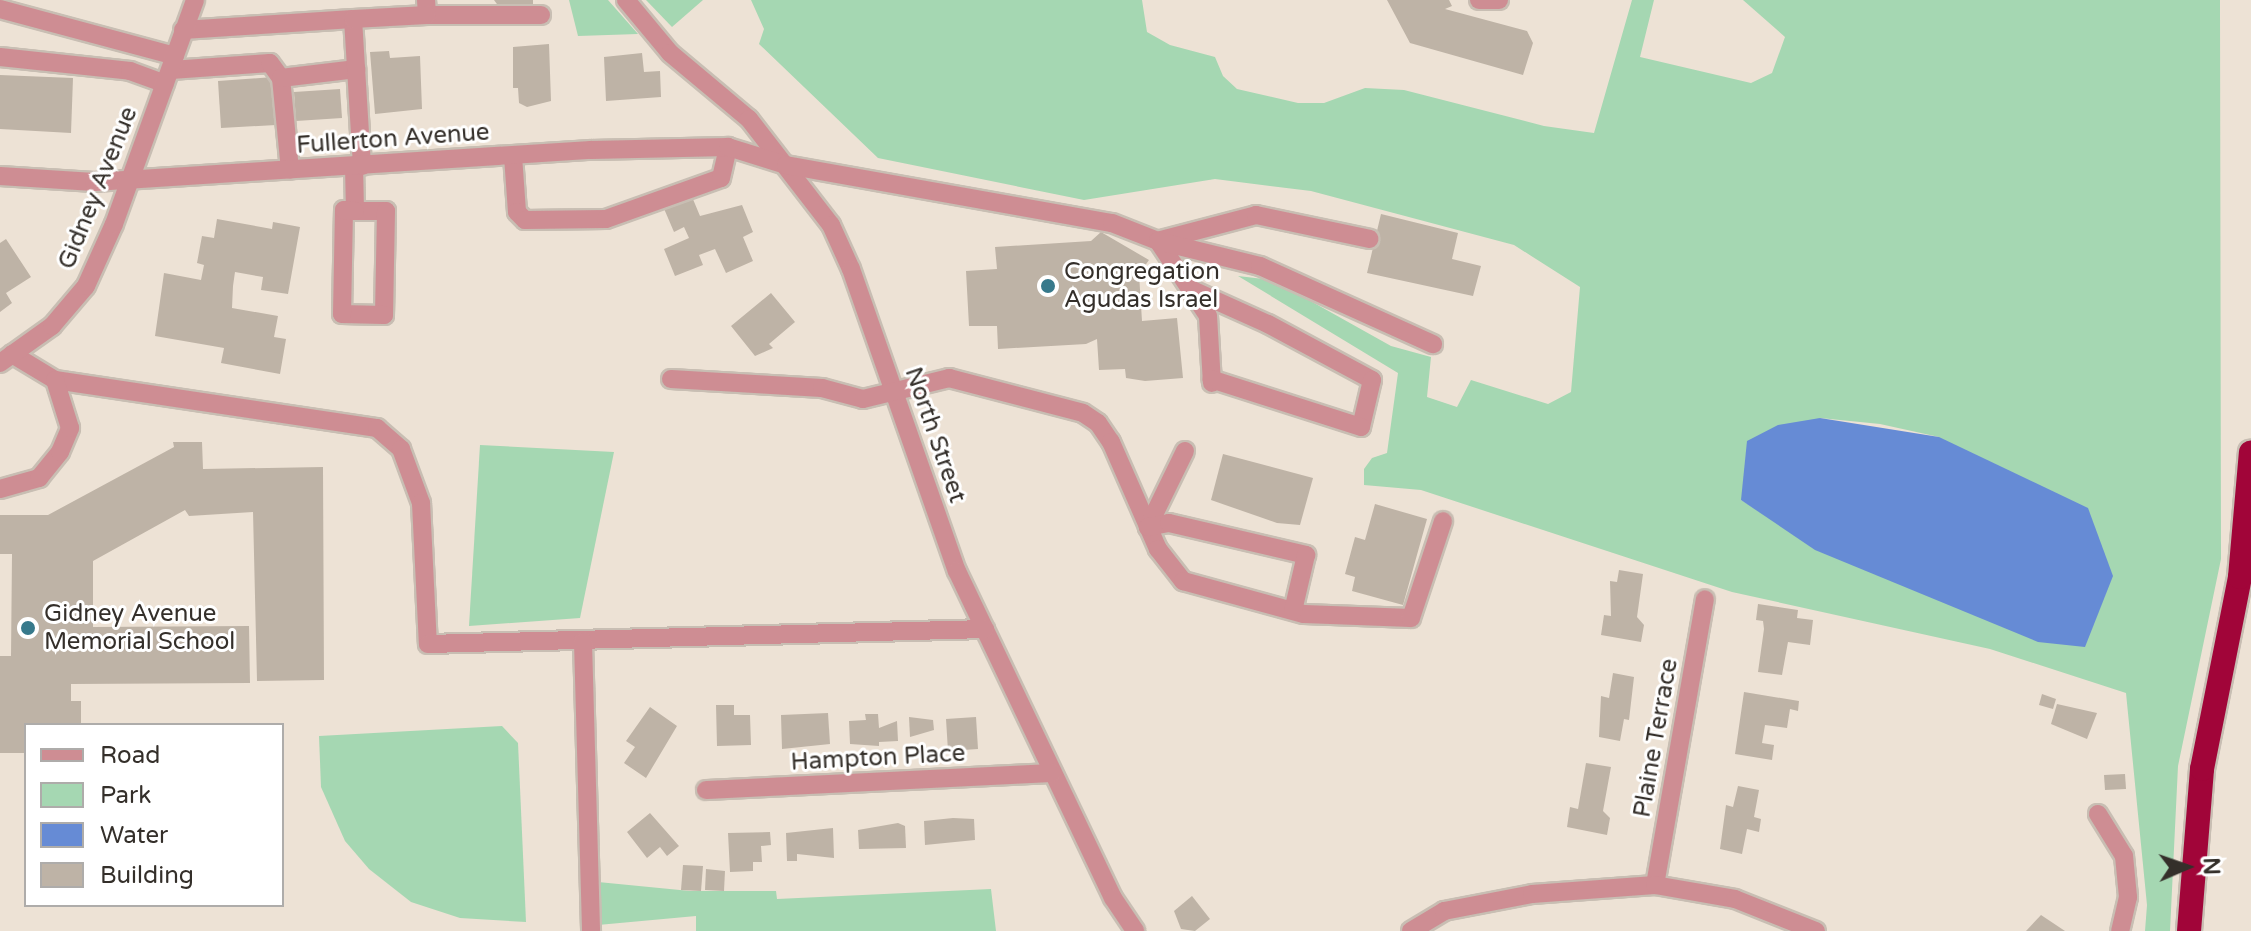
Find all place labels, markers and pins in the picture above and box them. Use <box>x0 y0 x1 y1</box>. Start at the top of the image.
place label: Congregation Agudas Israel <box>1064 258 1220 314</box>
marker: Congregation Agudas Israel <box>1039 277 1057 295</box>
place label: Gidney Avenue Memorial School <box>44 600 235 656</box>
marker: Gidney Avenue Memorial School <box>19 619 37 637</box>

